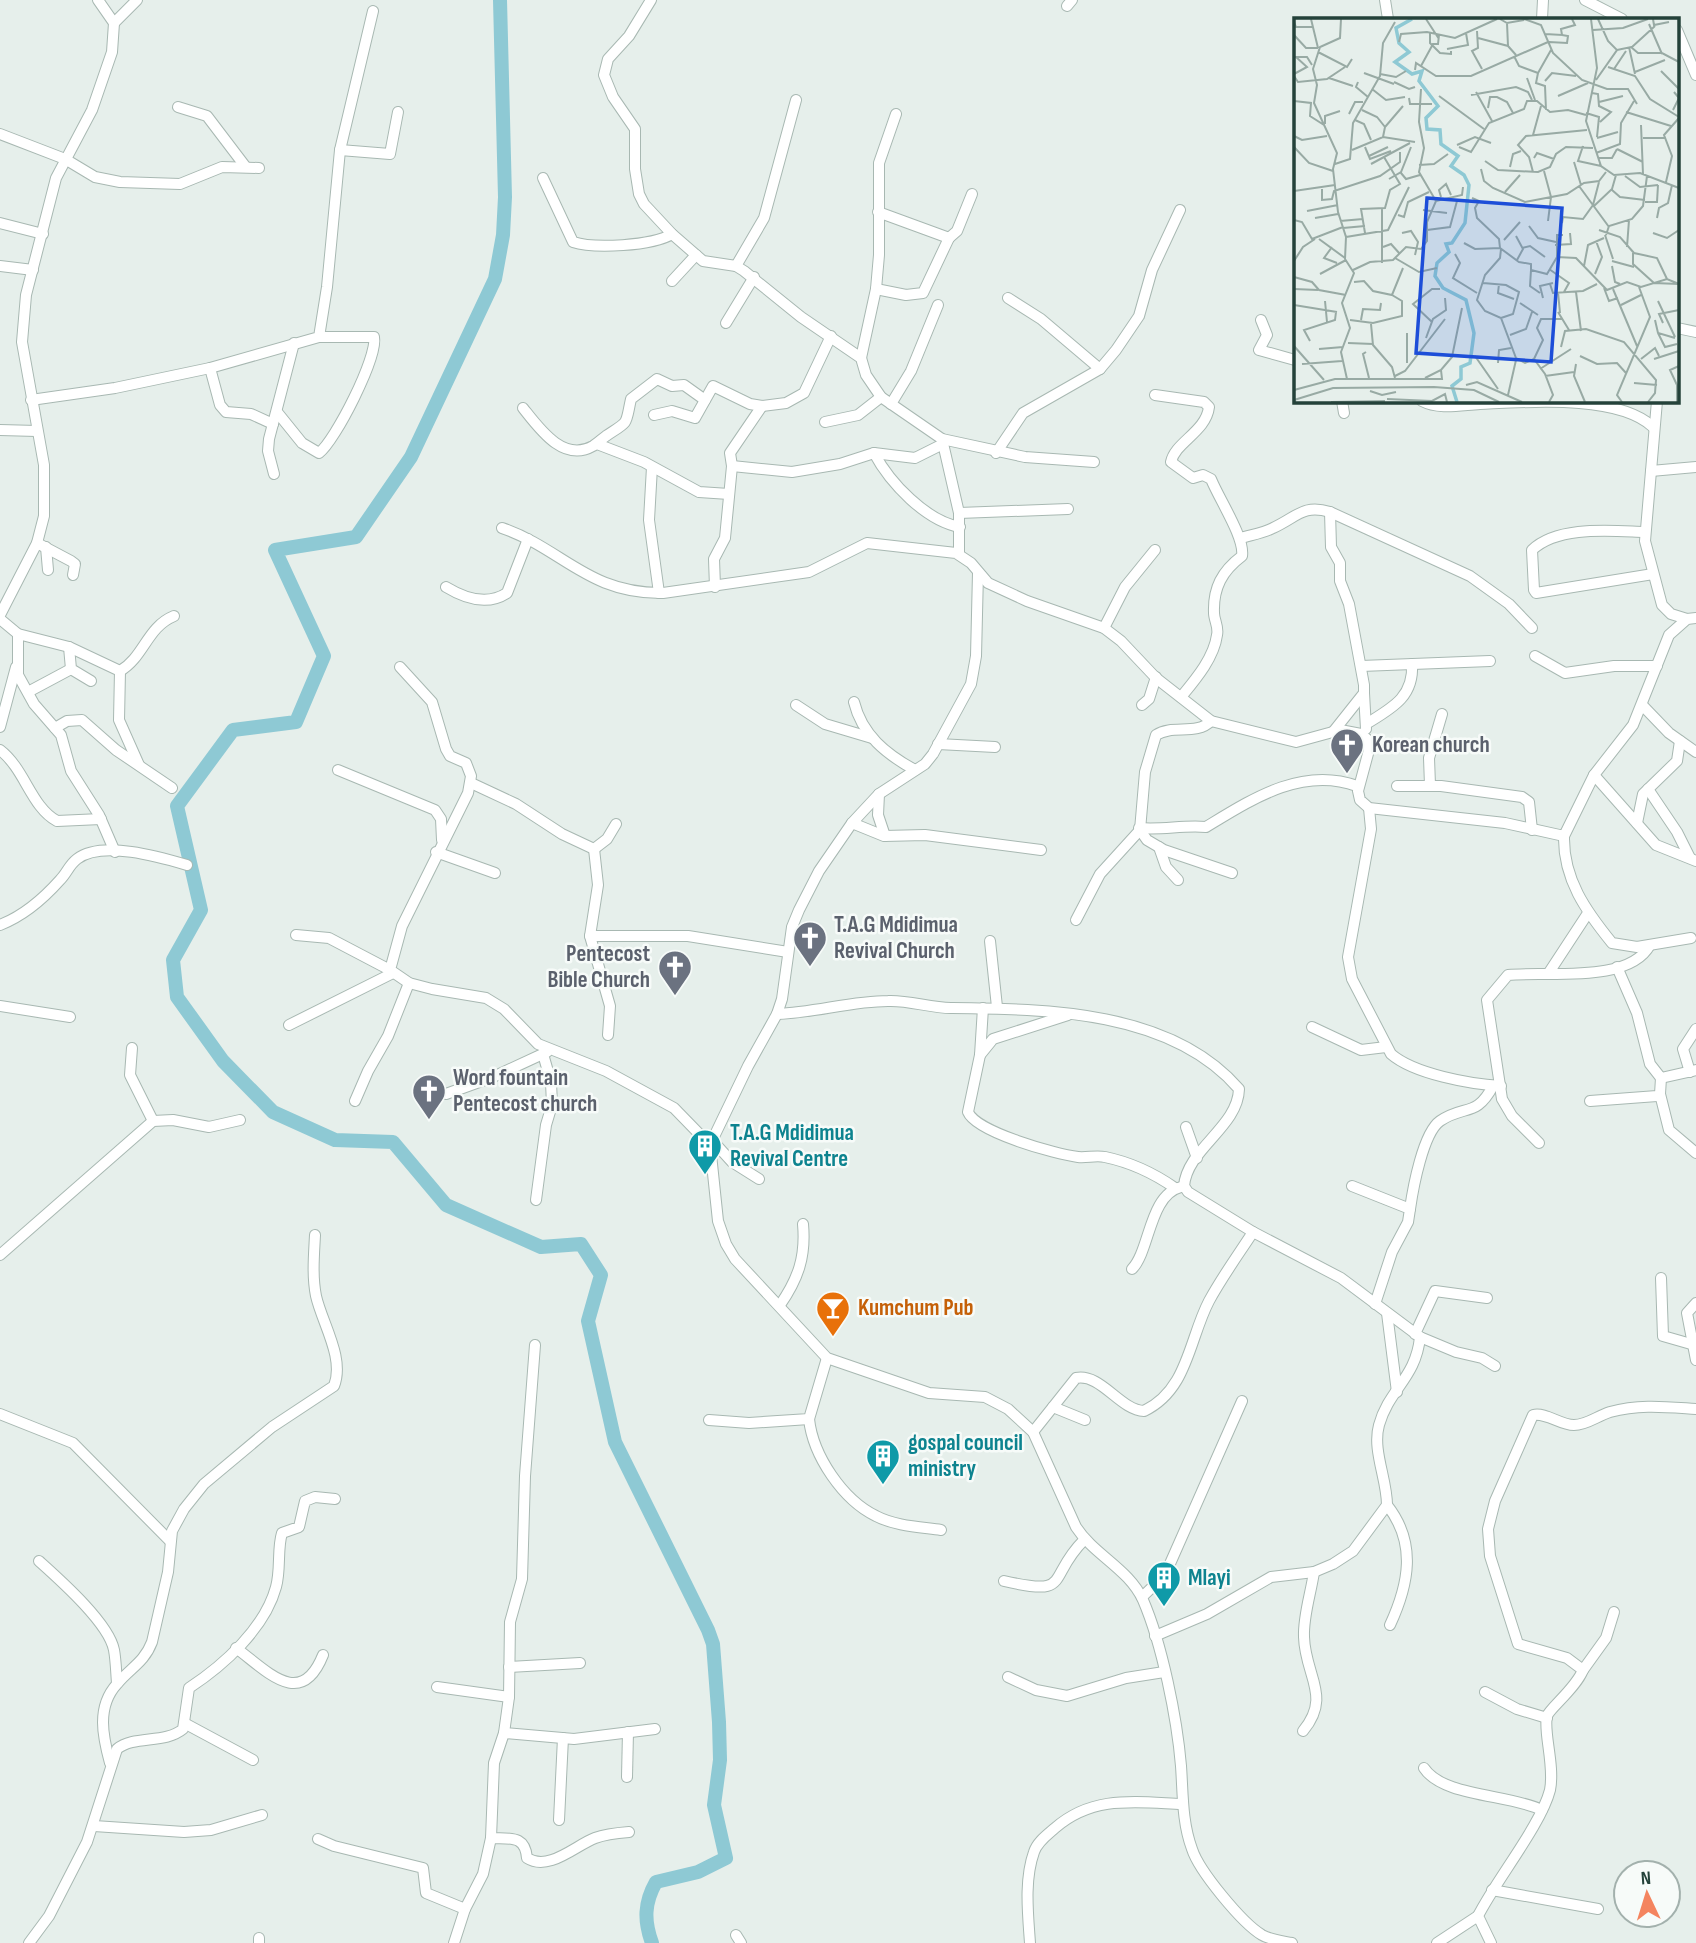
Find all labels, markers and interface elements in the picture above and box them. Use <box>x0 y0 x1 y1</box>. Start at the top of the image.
inset map <box>1294 18 1678 402</box>
church icon: Korean church <box>1328 726 1366 775</box>
place label: Korean church <box>1372 731 1490 759</box>
place label: T.A.G Mdidimua Revival Church <box>834 911 958 965</box>
church icon: T.A.G Mdidimua Revival Church <box>791 919 829 968</box>
place label: Pentecost Bible Church <box>547 940 650 994</box>
church icon: Pentecost Bible Church <box>656 948 694 997</box>
place label: Word fountain Pentecost church <box>453 1064 597 1118</box>
church icon: Word fountain Pentecost church <box>410 1072 448 1121</box>
place label: T.A.G Mdidimua Revival Centre <box>730 1119 854 1173</box>
building icon: T.A.G Mdidimua Revival Centre <box>686 1127 724 1176</box>
bar icon: Kumchum Pub <box>814 1289 852 1338</box>
place label: Kumchum Pub <box>858 1294 974 1322</box>
place label: gospal council ministry <box>908 1429 1023 1483</box>
building icon: gospal council ministry <box>864 1437 902 1486</box>
building icon: Mlayi <box>1145 1559 1183 1608</box>
place label: Mlayi <box>1188 1564 1231 1592</box>
north arrow <box>1612 1859 1682 1929</box>
text: N <box>1640 1867 1652 1890</box>

